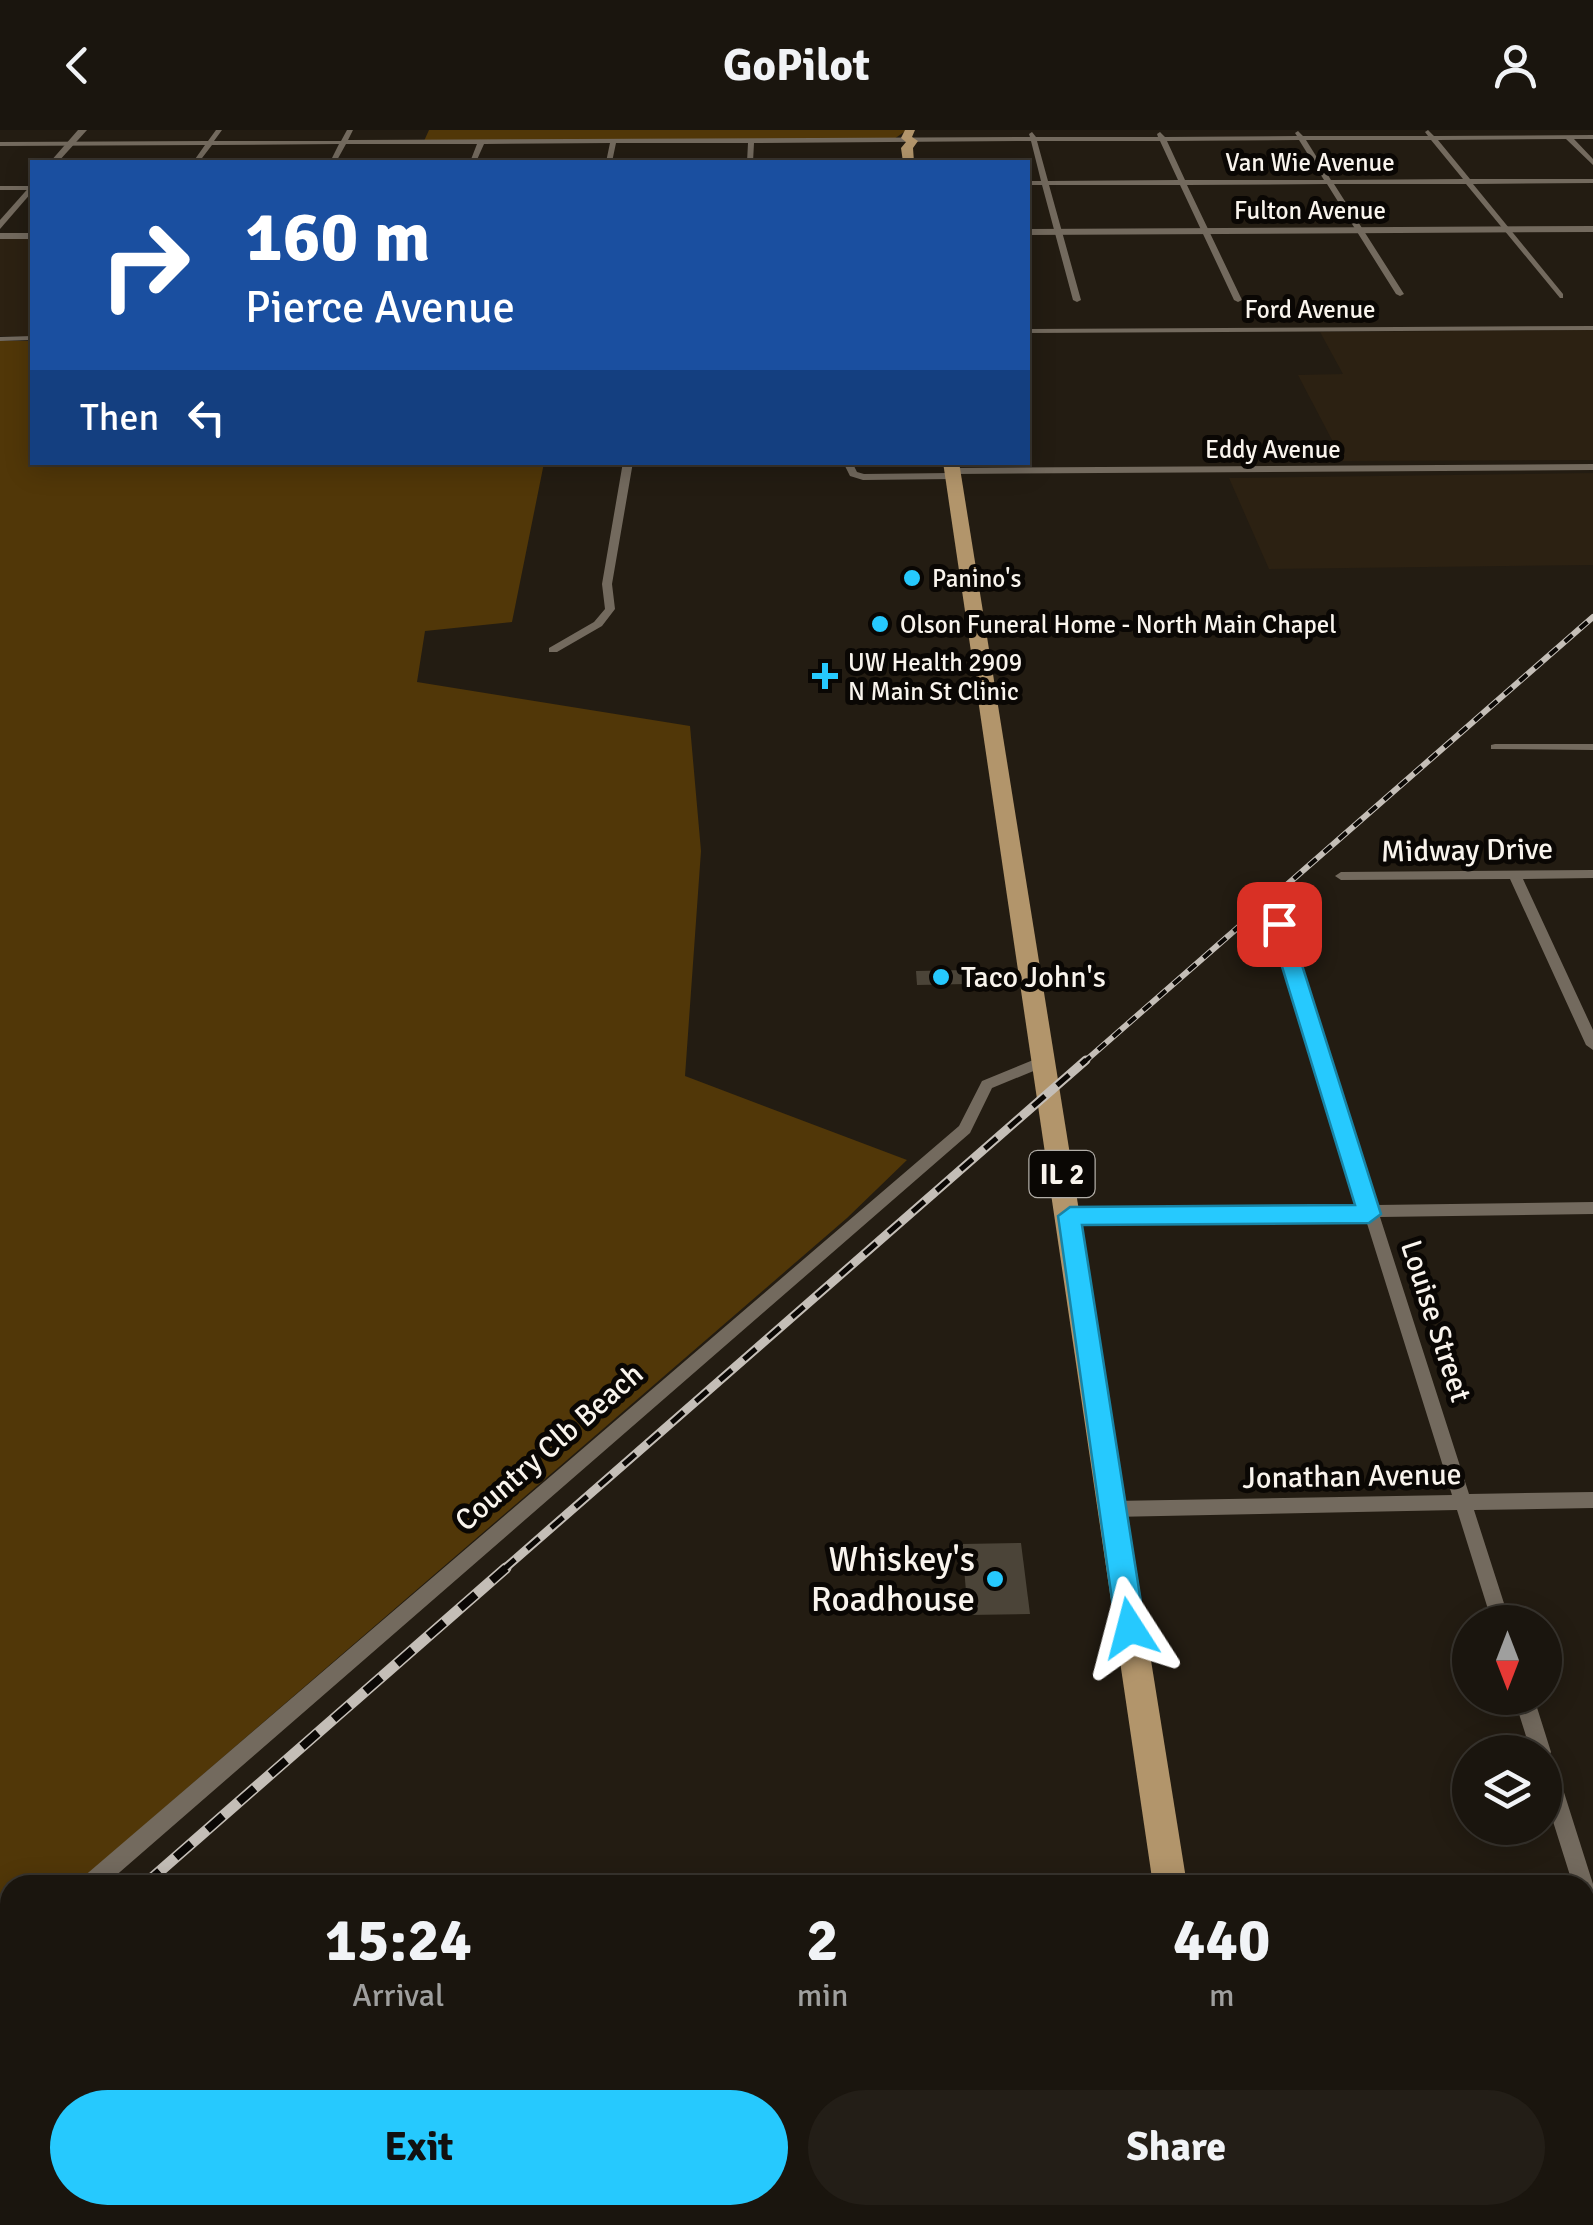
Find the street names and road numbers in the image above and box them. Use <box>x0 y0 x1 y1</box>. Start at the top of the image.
street label: Van Wie Avenue <box>1225 147 1395 178</box>
street label: Fulton Avenue <box>1234 195 1386 226</box>
street label: Ford Avenue <box>1244 294 1376 325</box>
street label: Eddy Avenue <box>1205 434 1341 465</box>
street label: Midway Drive <box>1381 831 1553 870</box>
road number: IL 2 <box>1030 1151 1094 1197</box>
street label: Louise Street <box>1392 1236 1479 1407</box>
street label: Country Clb Beach <box>448 1356 651 1539</box>
street label: Jonathan Avenue <box>1242 1456 1462 1497</box>

